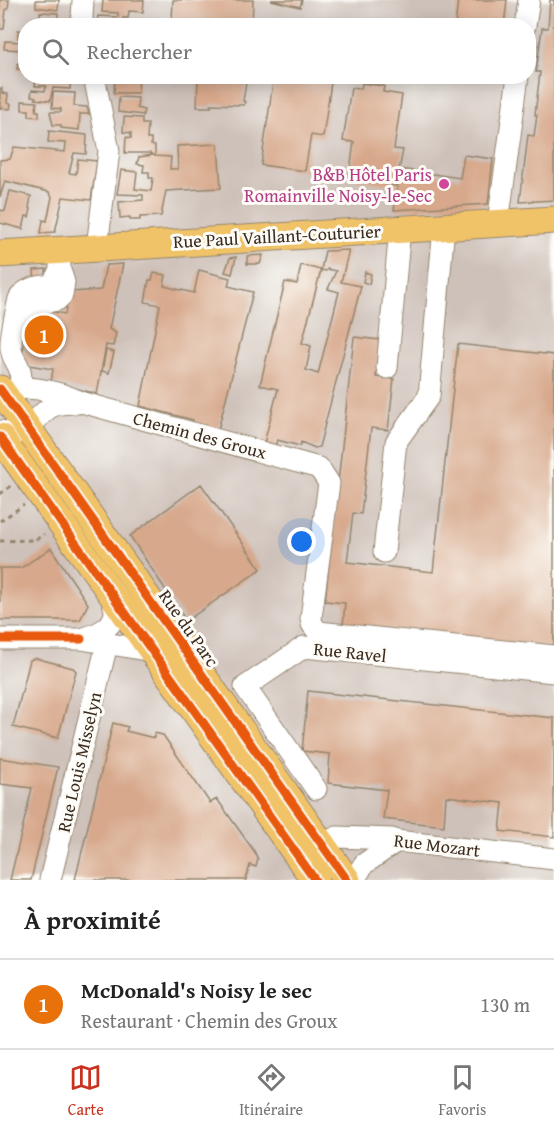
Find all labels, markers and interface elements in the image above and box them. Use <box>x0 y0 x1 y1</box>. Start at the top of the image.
search box <box>18 18 536 84</box>
icon: search <box>39 35 72 68</box>
text: Rechercher <box>87 35 192 67</box>
place label: B&B Hôtel Paris Romainville Noisy-le-Sec <box>244 161 432 209</box>
marker: B&B Hôtel Paris Romainville Noisy-le-Sec <box>437 177 451 191</box>
street label: Rue Paul Vaillant-Couturier <box>172 217 382 255</box>
pin: 1 <box>24 312 63 358</box>
street label: Chemin des Groux <box>130 404 271 466</box>
your location <box>287 527 316 556</box>
street label: Rue du Parc <box>152 584 226 672</box>
street label: Rue Ravel <box>312 635 388 669</box>
street label: Rue Louis Misselyn <box>50 689 108 835</box>
street label: Rue Mozart <box>392 826 482 864</box>
text: À proximité <box>24 900 161 939</box>
text: McDonald's Noisy le sec <box>81 974 312 1006</box>
text: 1 <box>38 990 49 1019</box>
text: 130 m <box>480 990 530 1019</box>
text: Restaurant · Chemin des Groux <box>81 1006 338 1035</box>
tab: Carte <box>68 1061 104 1121</box>
tab: Itinéraire <box>239 1061 303 1121</box>
tab: Favoris <box>439 1061 486 1121</box>

